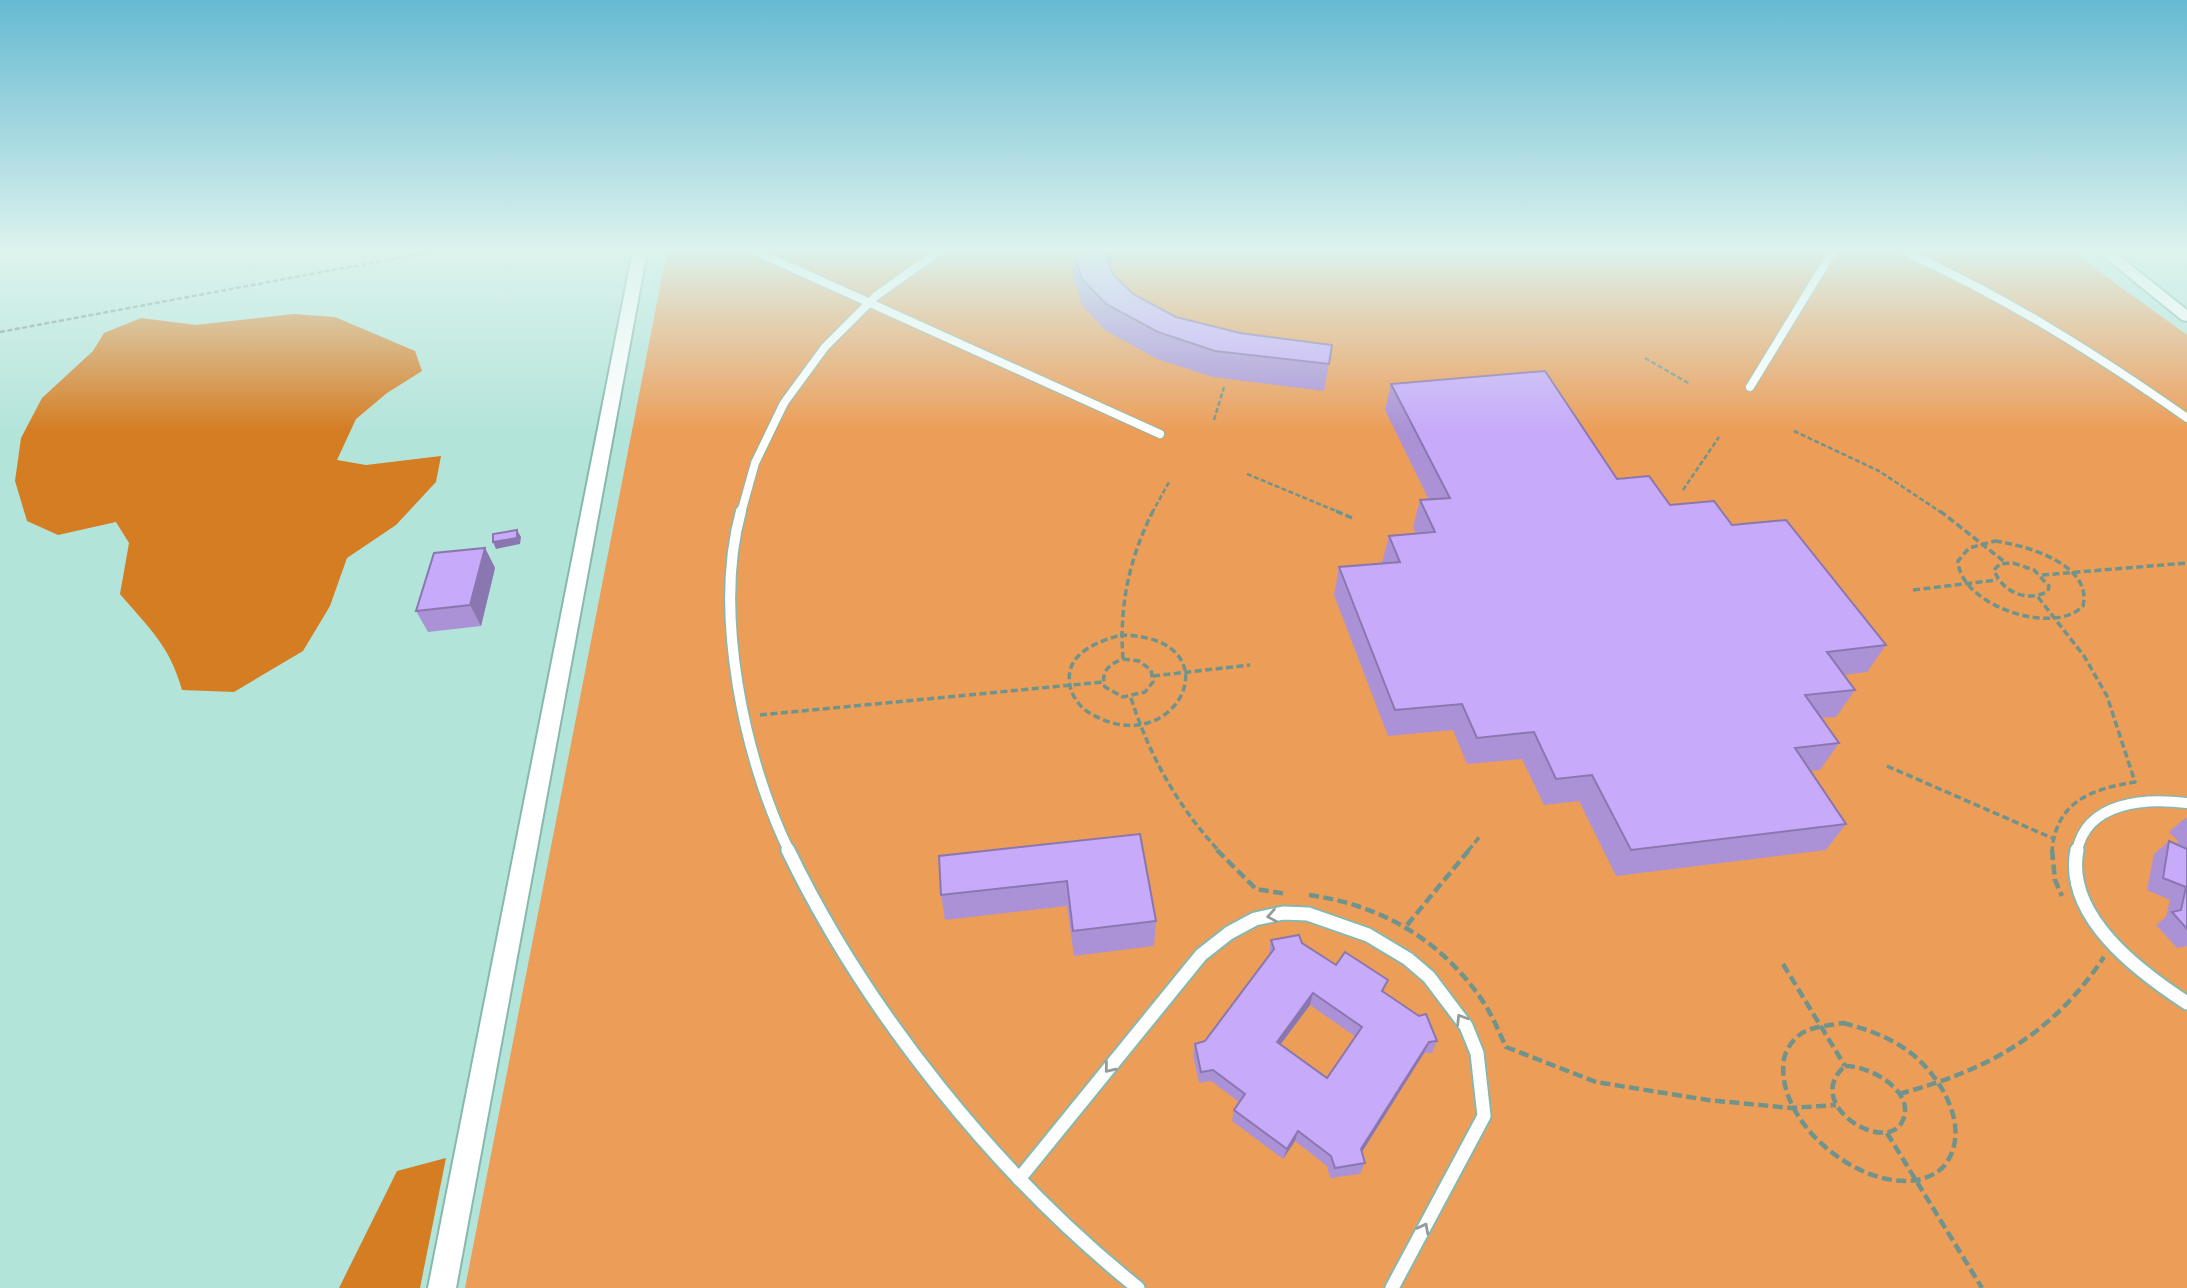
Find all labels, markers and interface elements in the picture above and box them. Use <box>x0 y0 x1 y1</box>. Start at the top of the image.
one-way arrow <box>1266 907 1278 922</box>
one-way arrow <box>1457 1014 1469 1027</box>
one-way arrow <box>1105 1060 1118 1072</box>
one-way arrow <box>1416 1223 1430 1235</box>

